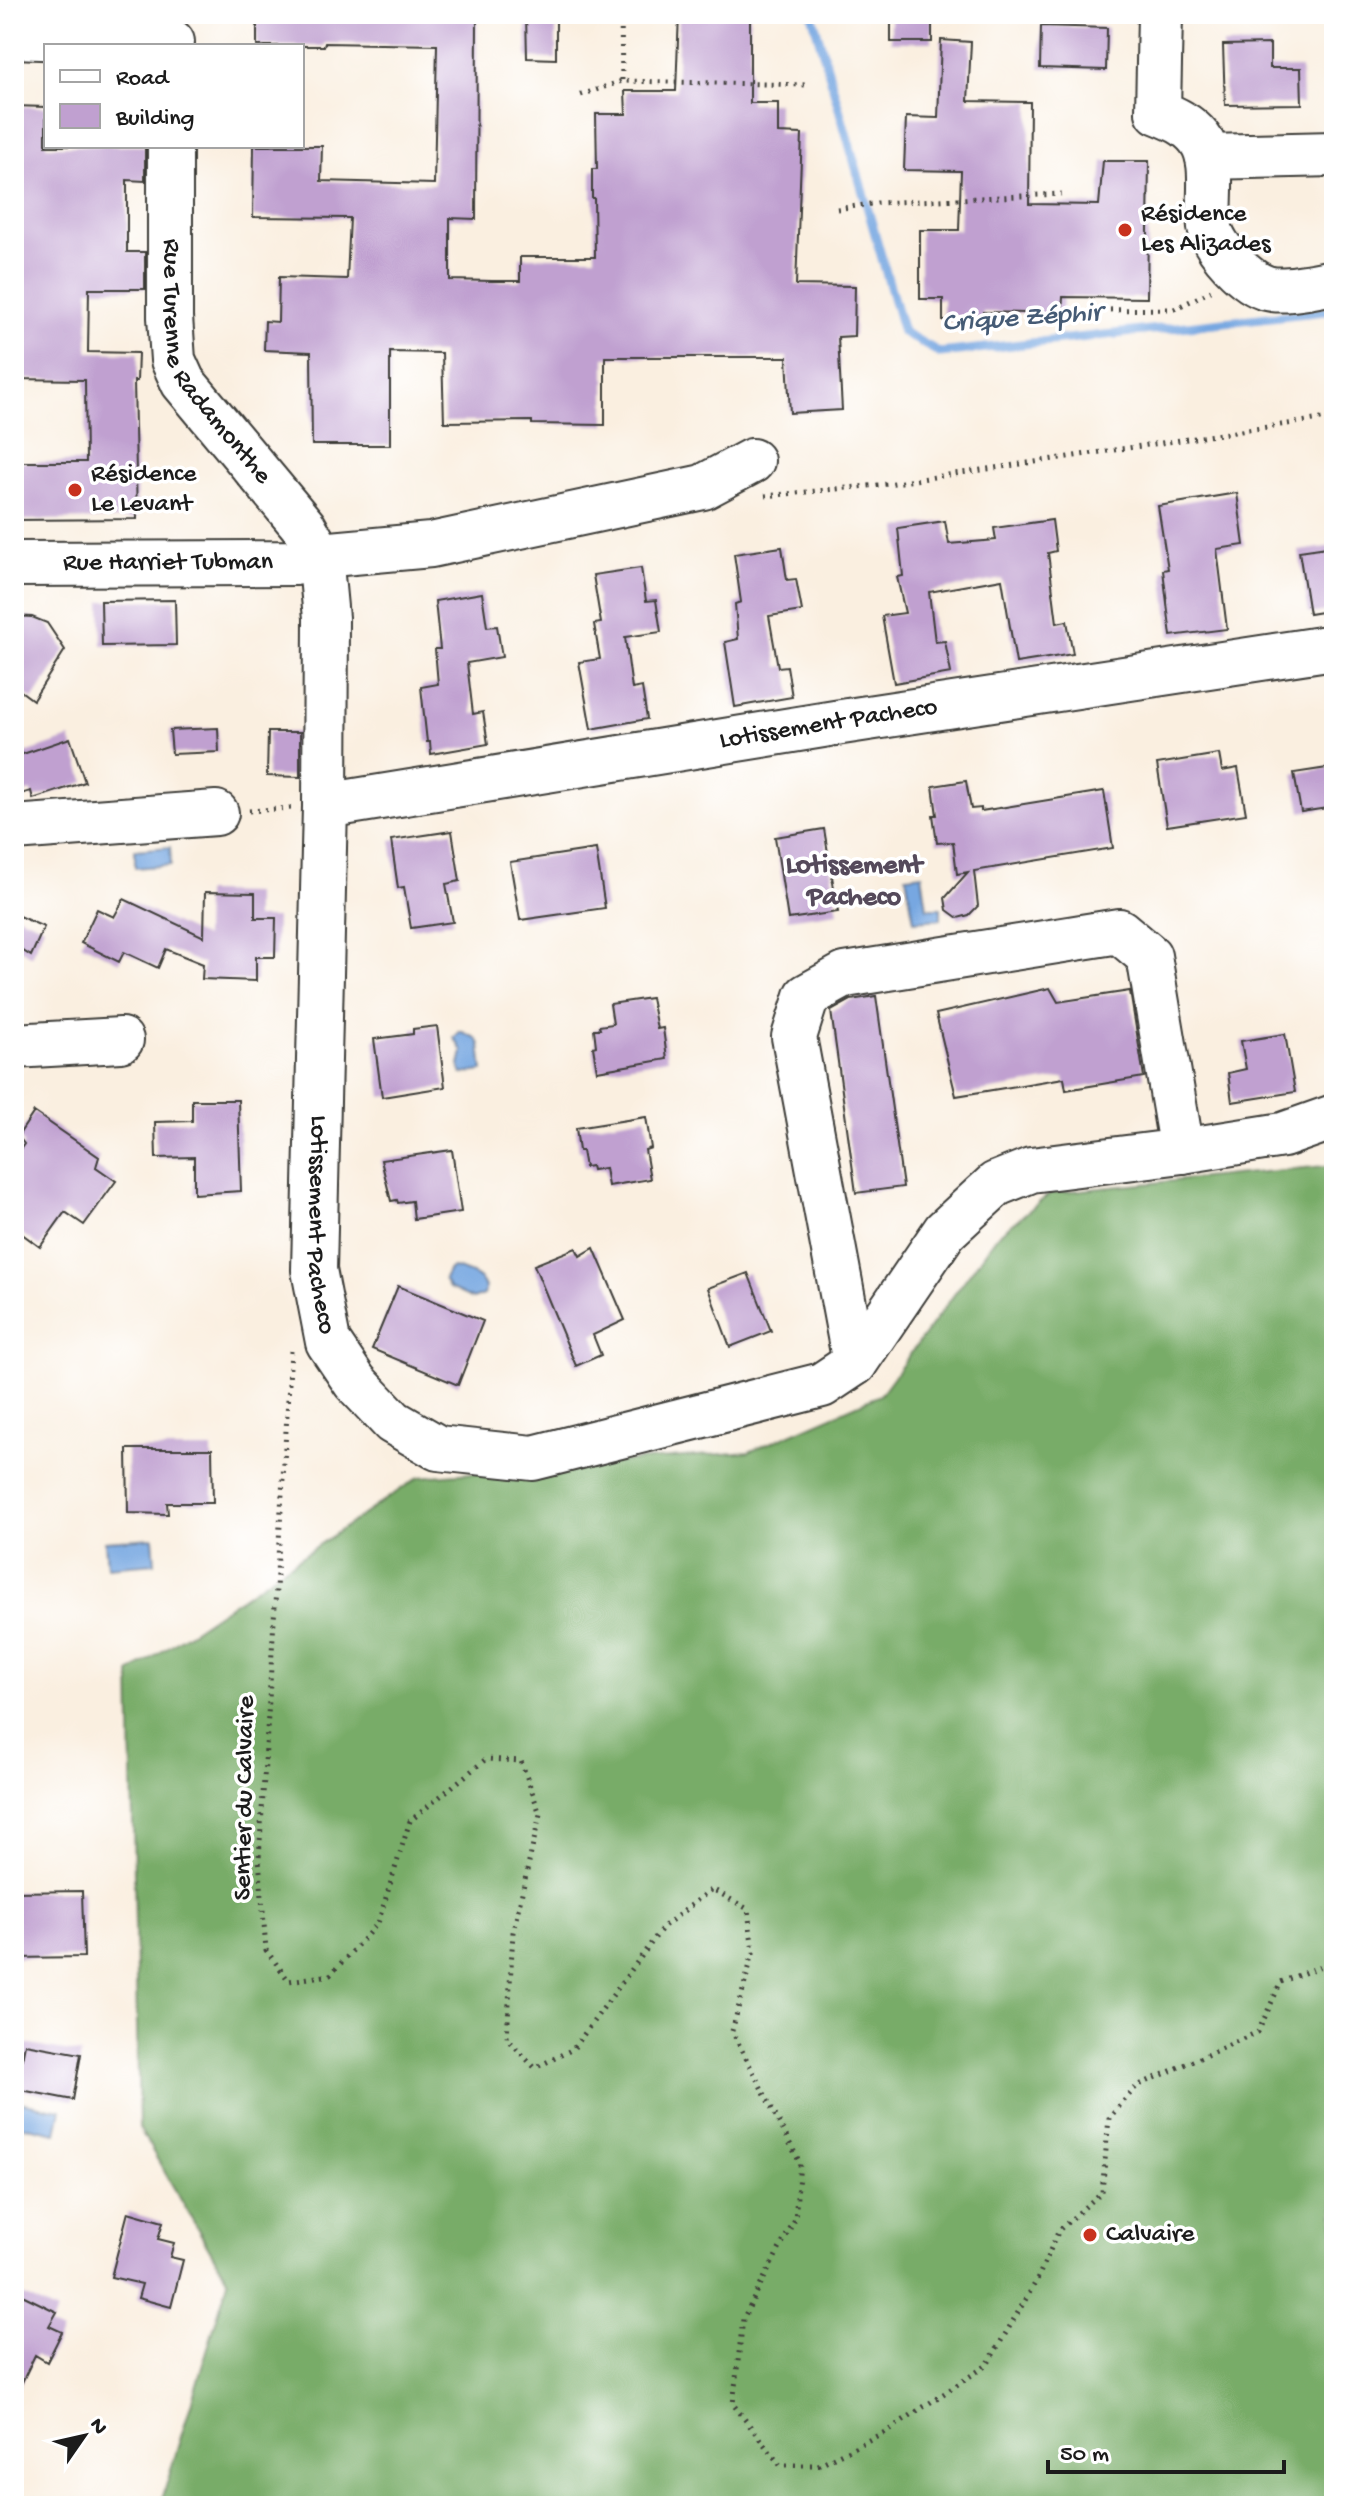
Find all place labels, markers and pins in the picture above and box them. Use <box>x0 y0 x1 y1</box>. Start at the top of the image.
place label: Résidence Les Alizades <box>1141 200 1272 261</box>
marker: Résidence Les Alizades <box>1116 221 1134 239</box>
place label: Résidence Le Levant <box>91 460 197 521</box>
marker: Résidence Le Levant <box>66 481 84 499</box>
place label: Calvaire <box>1106 2220 1195 2251</box>
marker: Calvaire <box>1081 2226 1099 2244</box>

